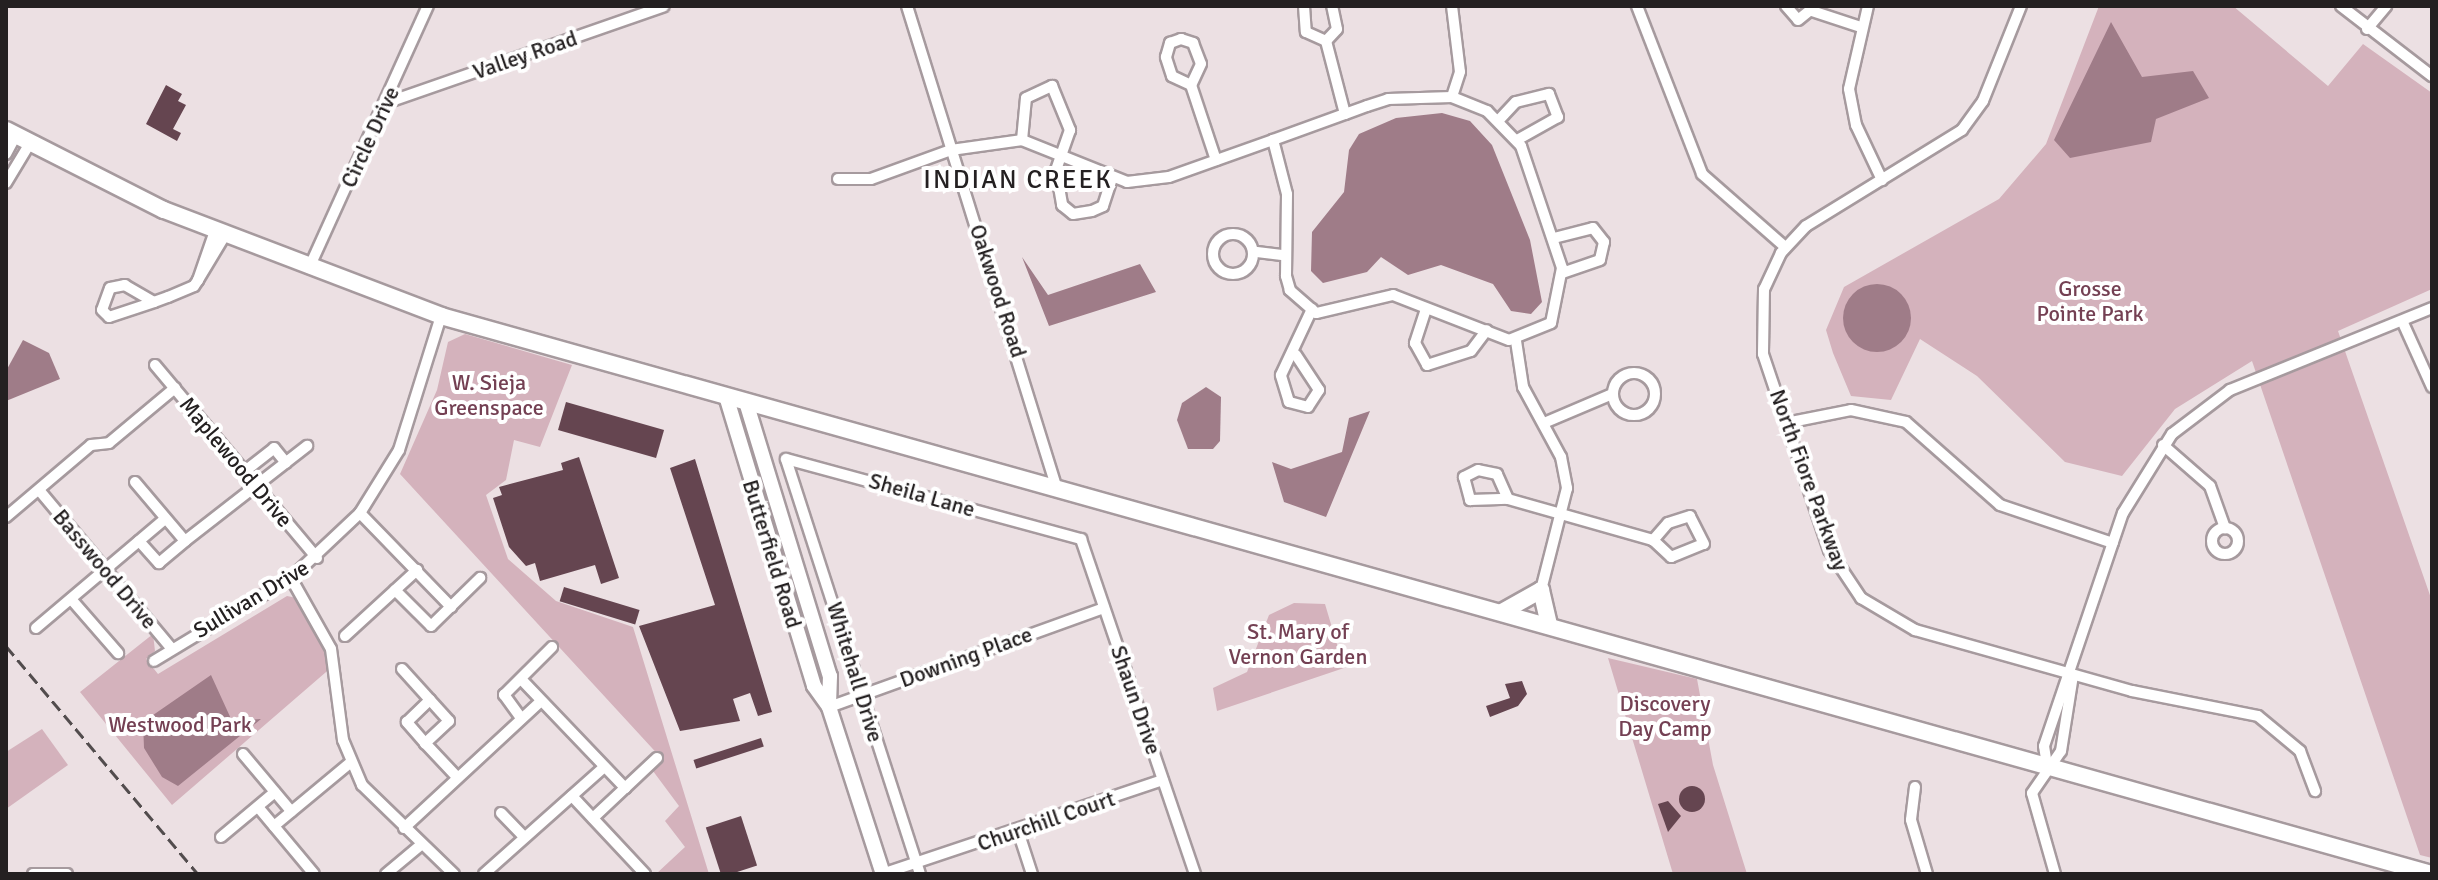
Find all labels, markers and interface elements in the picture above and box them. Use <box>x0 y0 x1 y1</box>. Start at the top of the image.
street label: Valley Road <box>469 25 581 85</box>
street label: Circle Drive <box>335 82 405 192</box>
district label: INDIAN CREEK <box>923 165 1113 197</box>
street label: Oakwood Road <box>964 221 1032 361</box>
park label: Grosse Pointe Park <box>2037 275 2143 326</box>
park label: W. Sieja Greenspace <box>434 369 544 420</box>
street label: North Fiore Parkway <box>1764 386 1854 574</box>
street label: Maplewood Drive <box>174 392 298 532</box>
street label: Sheila Lane <box>866 467 978 523</box>
street label: Butterfield Road <box>737 477 807 631</box>
street label: Basswood Drive <box>47 504 163 634</box>
street label: Sullivan Drive <box>189 554 313 644</box>
street label: Whitehall Drive <box>821 599 889 745</box>
park label: St. Mary of Vernon Garden <box>1229 618 1367 670</box>
street label: Downing Place <box>896 621 1036 693</box>
street label: Shaun Drive <box>1105 642 1167 758</box>
park label: Discovery Day Camp <box>1618 690 1712 742</box>
park label: Westwood Park <box>108 712 252 738</box>
street label: Churchill Court <box>974 785 1118 857</box>

